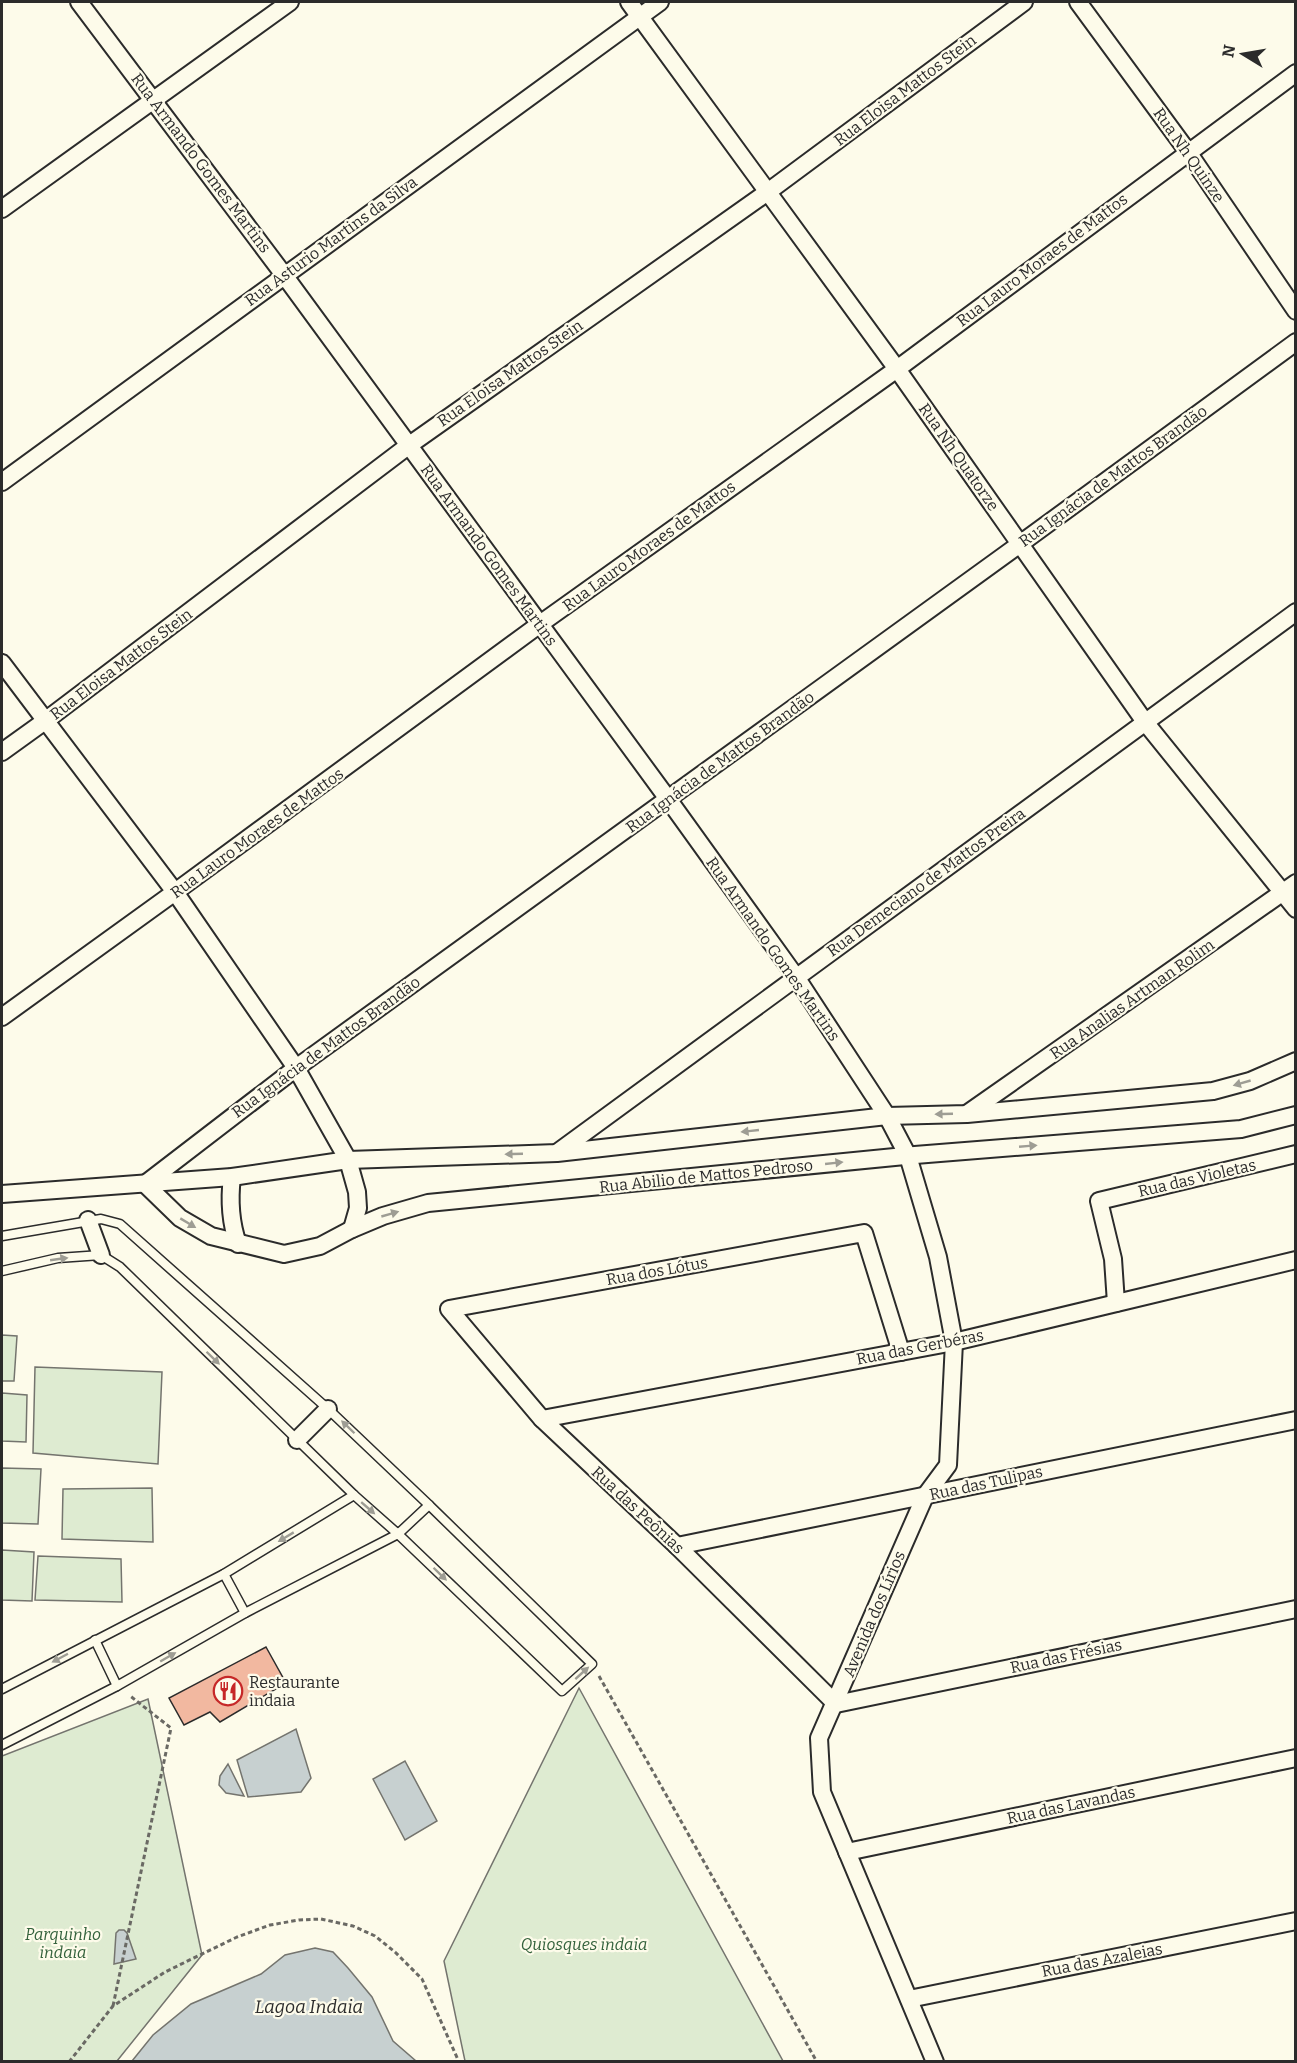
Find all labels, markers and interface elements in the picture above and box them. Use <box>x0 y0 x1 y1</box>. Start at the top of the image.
north arrow <box>1213 24 1273 84</box>
street label: Rua Eloisa Mattos Stein <box>830 30 980 150</box>
text: N <box>1218 43 1239 59</box>
street label: Rua Armando Gomes Martins <box>127 69 275 257</box>
street label: Rua Nh Quinze <box>1149 104 1229 206</box>
street label: Rua Asturio Martins da Silva <box>241 172 421 310</box>
street label: Rua Lauro Moraes de Mattos <box>953 190 1131 330</box>
street label: Rua Eloisa Mattos Stein <box>434 316 586 430</box>
street label: Rua Nh Quatorze <box>915 400 1003 514</box>
street label: Rua Ignácia de Mattos Brandão <box>1015 401 1211 551</box>
street label: Rua Armando Gomes Martins <box>417 460 561 650</box>
street label: Rua Lauro Moraes de Mattos <box>559 477 739 615</box>
street label: Rua Eloisa Mattos Stein <box>46 604 196 724</box>
street label: Rua Ignácia de Mattos Brandão <box>622 687 818 837</box>
street label: Rua Lauro Moraes de Mattos <box>167 764 347 902</box>
street label: Rua Demeciano de Mattos Preira <box>823 803 1029 960</box>
street label: Rua Armando Gomes Martins <box>702 853 844 1045</box>
street label: Rua Analias Artman Rolim <box>1046 935 1218 1063</box>
street label: Rua Ignácia de Mattos Brandão <box>228 972 424 1122</box>
one-way arrow <box>1233 1079 1251 1088</box>
one-way arrow <box>934 1110 953 1119</box>
one-way arrow <box>740 1126 759 1136</box>
one-way arrow <box>1019 1141 1038 1151</box>
one-way arrow <box>504 1149 523 1159</box>
street label: Rua Abilio de Mattos Pedroso <box>598 1155 814 1197</box>
street label: Rua das Violetas <box>1136 1155 1258 1201</box>
one-way arrow <box>824 1158 843 1168</box>
one-way arrow <box>381 1209 399 1218</box>
one-way arrow <box>180 1217 196 1228</box>
street label: Rua dos Lótus <box>605 1253 709 1289</box>
one-way arrow <box>49 1254 68 1263</box>
street label: Rua das Gerbéras <box>855 1325 985 1369</box>
one-way arrow <box>205 1350 219 1364</box>
one-way arrow <box>341 1421 355 1435</box>
street label: Rua das Peônias <box>588 1462 688 1558</box>
street label: Rua das Tulipas <box>928 1462 1044 1504</box>
one-way arrow <box>360 1501 375 1514</box>
one-way arrow <box>278 1531 294 1542</box>
street label: Avenida dos Lírios <box>839 1548 909 1680</box>
one-way arrow <box>432 1567 447 1580</box>
street label: Rua das Frésias <box>1008 1635 1124 1677</box>
one-way arrow <box>160 1652 177 1662</box>
one-way arrow <box>51 1653 68 1663</box>
one-way arrow <box>574 1666 589 1680</box>
place label: Restaurante indaia <box>249 1673 340 1710</box>
restaurant icon: Restaurante indaia <box>212 1675 244 1707</box>
street label: Rua das Lavandas <box>1005 1782 1137 1828</box>
park label: Parquinho indaia <box>25 1925 101 1962</box>
park label: Quiosques indaia <box>521 1935 647 1954</box>
street label: Rua das Azaleias <box>1040 1939 1164 1981</box>
water label: Lagoa Indaia <box>255 1996 363 2018</box>

